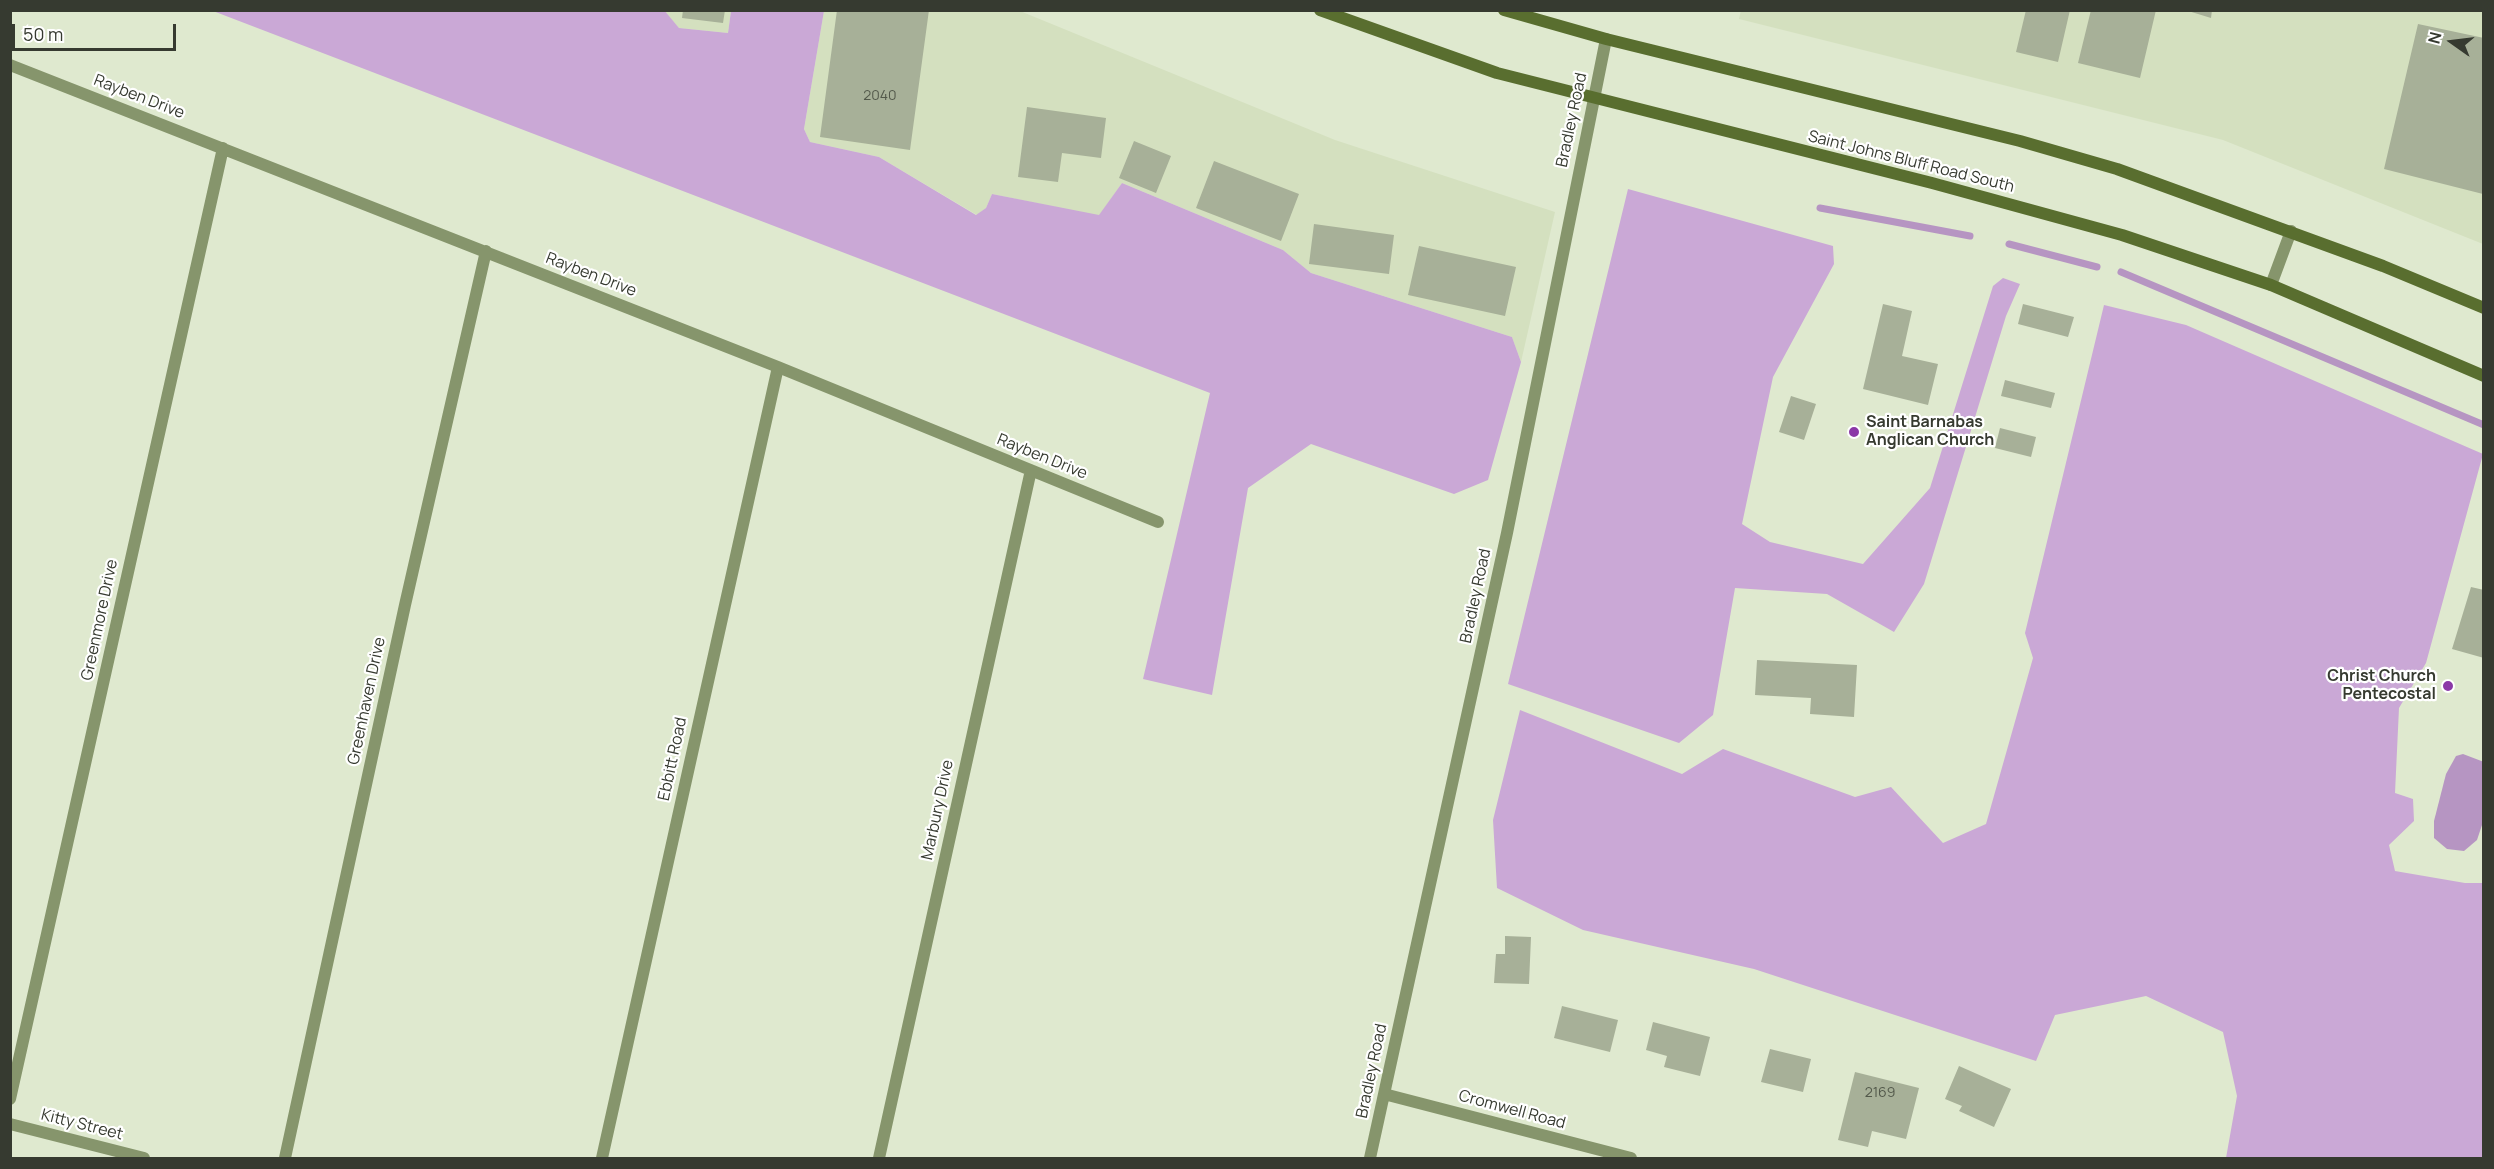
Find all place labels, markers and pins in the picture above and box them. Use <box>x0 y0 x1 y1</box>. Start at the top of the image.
place label: Saint Barnabas Anglican Church <box>1866 413 1994 451</box>
marker: Saint Barnabas Anglican Church <box>1847 425 1861 439</box>
place label: Christ Church Pentecostal <box>2327 667 2436 705</box>
marker: Christ Church Pentecostal <box>2441 679 2455 693</box>

